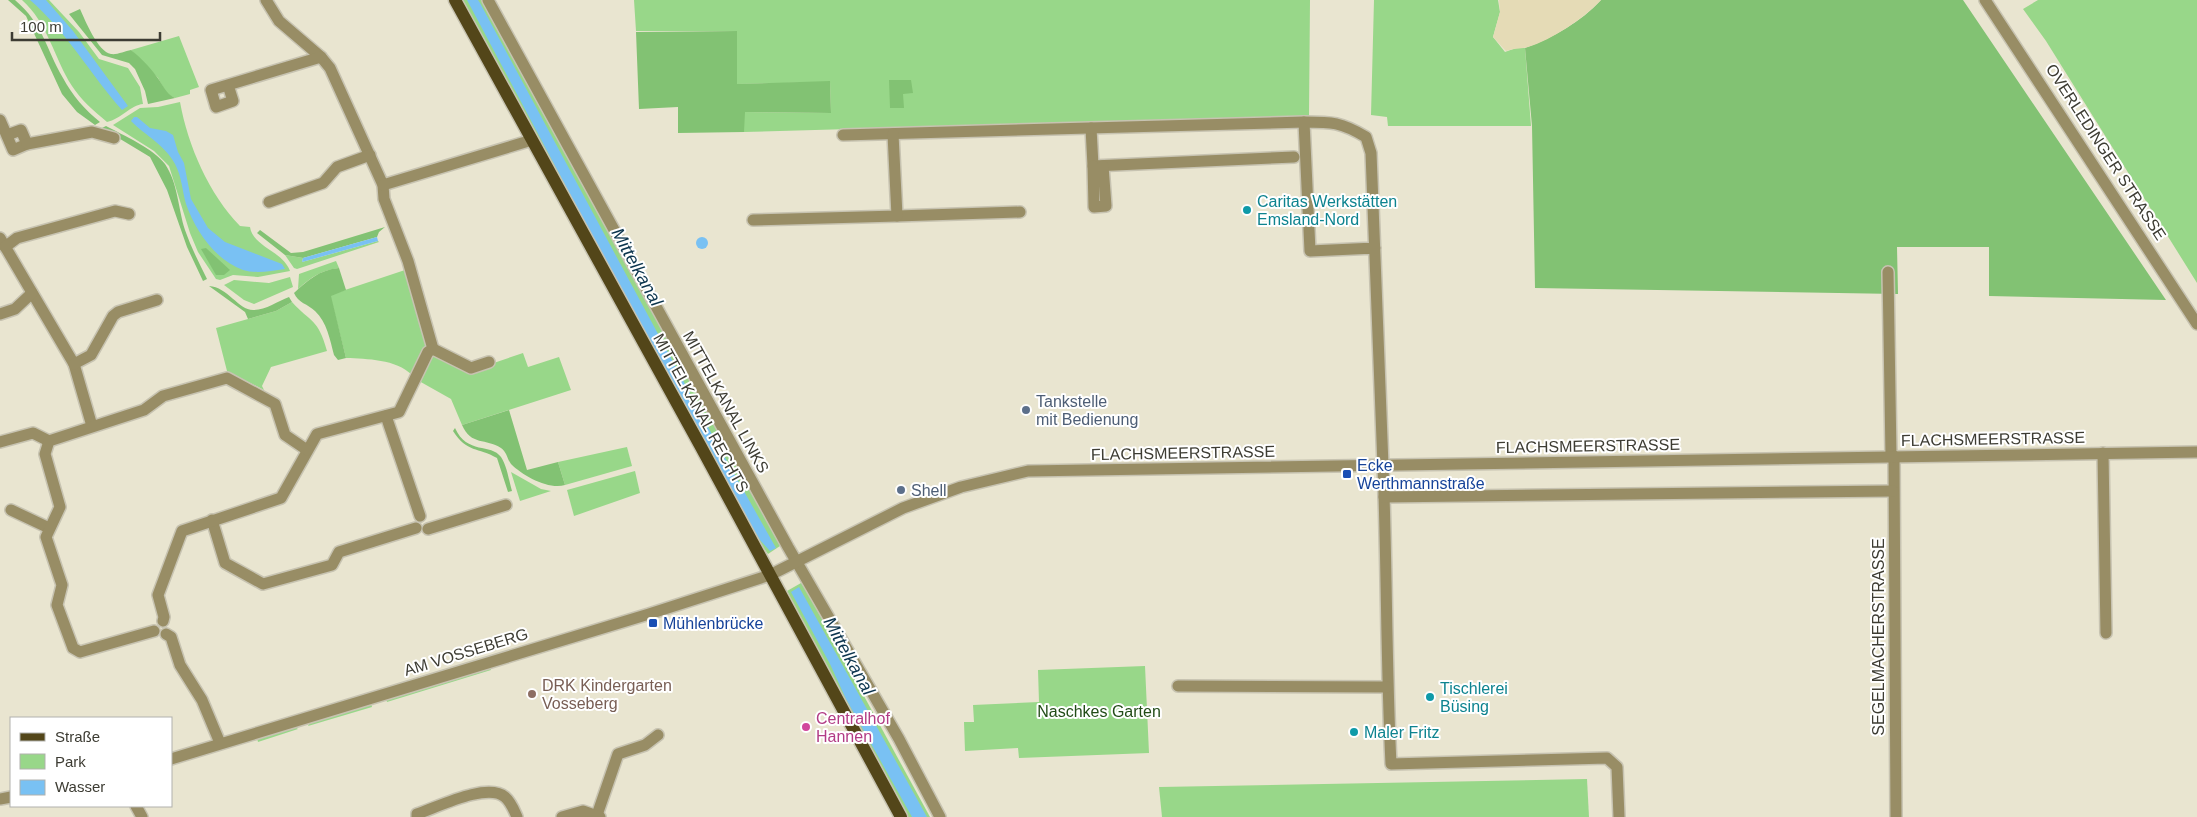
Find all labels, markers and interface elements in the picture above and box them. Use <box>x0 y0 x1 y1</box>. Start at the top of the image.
scale bar <box>12 10 160 42</box>
text: 100 m <box>20 18 62 35</box>
street label: OVERLEDINGER STRASSE <box>2043 61 2169 243</box>
place label: Caritas Werkstätten Emsland-Nord <box>1257 193 1397 228</box>
marker: Caritas Werkstätten Emsland-Nord <box>1241 204 1253 216</box>
water label: Mittelkanal <box>607 225 667 310</box>
street label: MITTELKANAL LINKS <box>680 328 772 476</box>
street label: MITTELKANAL RECHTS <box>650 331 752 495</box>
place label: Tankstelle mit Bedienung <box>1036 393 1138 428</box>
marker: Tankstelle mit Bedienung <box>1020 404 1032 416</box>
street label: FLACHSMEERSTRASSE <box>1901 429 2085 449</box>
street label: FLACHSMEERSTRASSE <box>1496 436 1680 456</box>
street label: FLACHSMEERSTRASSE <box>1091 443 1275 463</box>
place label: Ecke Werthmannstraße <box>1357 457 1485 492</box>
marker: Ecke Werthmannstraße <box>1341 468 1353 480</box>
place label: Shell <box>911 482 947 499</box>
marker: Shell <box>895 484 907 496</box>
street label: SEGELMACHERSTRASSE <box>1870 538 1887 736</box>
water label: Mittelkanal <box>819 614 879 699</box>
place label: Mühlenbrücke <box>663 615 764 632</box>
marker: Mühlenbrücke <box>647 617 659 629</box>
street label: AM VOSSEBERG <box>402 625 530 679</box>
place label: DRK Kindergarten Vosseberg <box>542 677 672 712</box>
place label: Tischlerei Büsing <box>1440 680 1508 715</box>
marker: DRK Kindergarten Vosseberg <box>526 688 538 700</box>
marker: Tischlerei Büsing <box>1424 691 1436 703</box>
park label: Naschkes Garten <box>1037 703 1161 720</box>
place label: Centralhof Hannen <box>816 710 890 745</box>
legend <box>10 717 172 807</box>
marker: Centralhof Hannen <box>800 721 812 733</box>
place label: Maler Fritz <box>1364 724 1440 741</box>
marker: Maler Fritz <box>1348 726 1360 738</box>
text: Straße <box>55 728 100 745</box>
text: Park <box>55 753 86 770</box>
text: Wasser <box>55 778 105 795</box>

